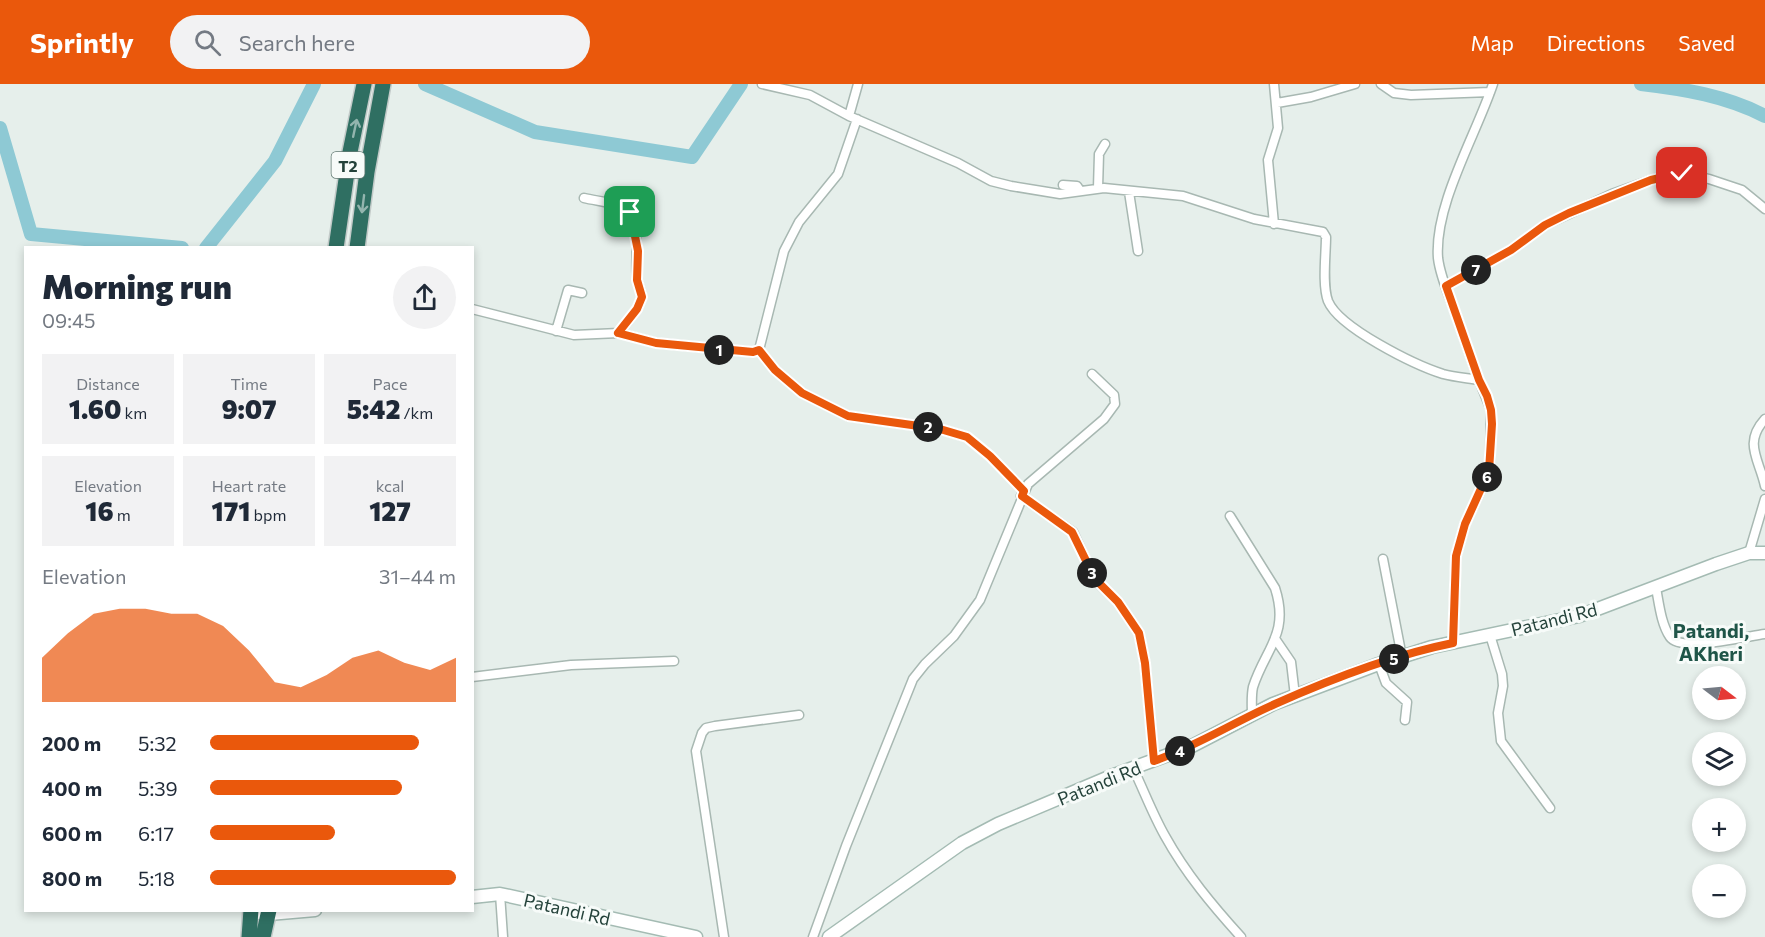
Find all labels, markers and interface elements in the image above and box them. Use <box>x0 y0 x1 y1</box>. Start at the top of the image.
search box <box>170 15 590 69</box>
text: Sprintly <box>30 25 134 59</box>
icon: search <box>191 26 224 59</box>
text: Search here <box>239 29 355 56</box>
text: Map <box>1471 30 1514 55</box>
text: Directions <box>1547 30 1645 55</box>
text: Saved <box>1678 30 1735 55</box>
one-way arrow <box>350 118 361 138</box>
pin <box>1656 147 1707 198</box>
road number: T2 <box>332 152 364 178</box>
icon: check <box>1665 156 1698 189</box>
pin <box>604 186 655 237</box>
one-way arrow <box>357 193 368 213</box>
icon: arrive <box>613 195 646 228</box>
pin: 7 <box>1461 255 1491 285</box>
text: 7 <box>1472 260 1480 279</box>
text: Morning run <box>42 265 232 306</box>
button: share <box>393 266 456 329</box>
text: 09:45 <box>42 308 95 332</box>
pin: 1 <box>704 335 734 365</box>
text: 1 <box>715 340 723 359</box>
text: Distance <box>76 374 140 393</box>
text: Time <box>231 374 267 393</box>
text: Pace <box>373 374 407 393</box>
text: 1.60 <box>69 393 122 424</box>
text: 9:07 <box>221 393 277 424</box>
text: 5:42 <box>347 393 400 424</box>
text: km <box>122 403 147 422</box>
text: /km <box>400 403 433 422</box>
pin: 2 <box>913 412 943 442</box>
text: 2 <box>923 417 933 436</box>
pin: 6 <box>1472 462 1502 492</box>
text: 6 <box>1482 467 1492 486</box>
text: Elevation <box>74 476 142 495</box>
text: Heart rate <box>212 476 286 495</box>
text: kcal <box>376 476 404 495</box>
text: 16 <box>85 495 114 526</box>
text: 171 <box>212 495 250 526</box>
text: 127 <box>369 495 411 526</box>
text: m <box>114 505 131 524</box>
text: bpm <box>250 505 286 524</box>
pin: 3 <box>1077 558 1107 588</box>
text: 3 <box>1087 563 1097 582</box>
text: Elevation <box>42 564 127 588</box>
text: 31–44 m <box>379 564 456 588</box>
street label: Patandi Rd <box>1509 598 1599 640</box>
district label: Patandi, AKheri <box>1673 618 1749 665</box>
pin: 5 <box>1379 644 1409 674</box>
text: 5 <box>1389 649 1399 668</box>
north arrow <box>1692 666 1746 720</box>
map controls <box>1692 666 1746 918</box>
text: 200 m <box>42 731 101 755</box>
text: 5:32 <box>138 731 177 755</box>
button: layers <box>1692 732 1746 786</box>
pin: 4 <box>1165 736 1195 766</box>
text: 4 <box>1175 741 1185 760</box>
street label: Patandi Rd <box>1054 756 1144 810</box>
text: 400 m <box>42 776 102 800</box>
text: 5:39 <box>138 776 178 800</box>
button: + <box>1692 798 1746 852</box>
text: 600 m <box>42 821 102 845</box>
text: 6:17 <box>138 821 174 845</box>
button: − <box>1692 864 1746 918</box>
text: 800 m <box>42 866 102 890</box>
text: 5:18 <box>138 866 175 890</box>
street label: Patandi Rd <box>522 888 612 930</box>

